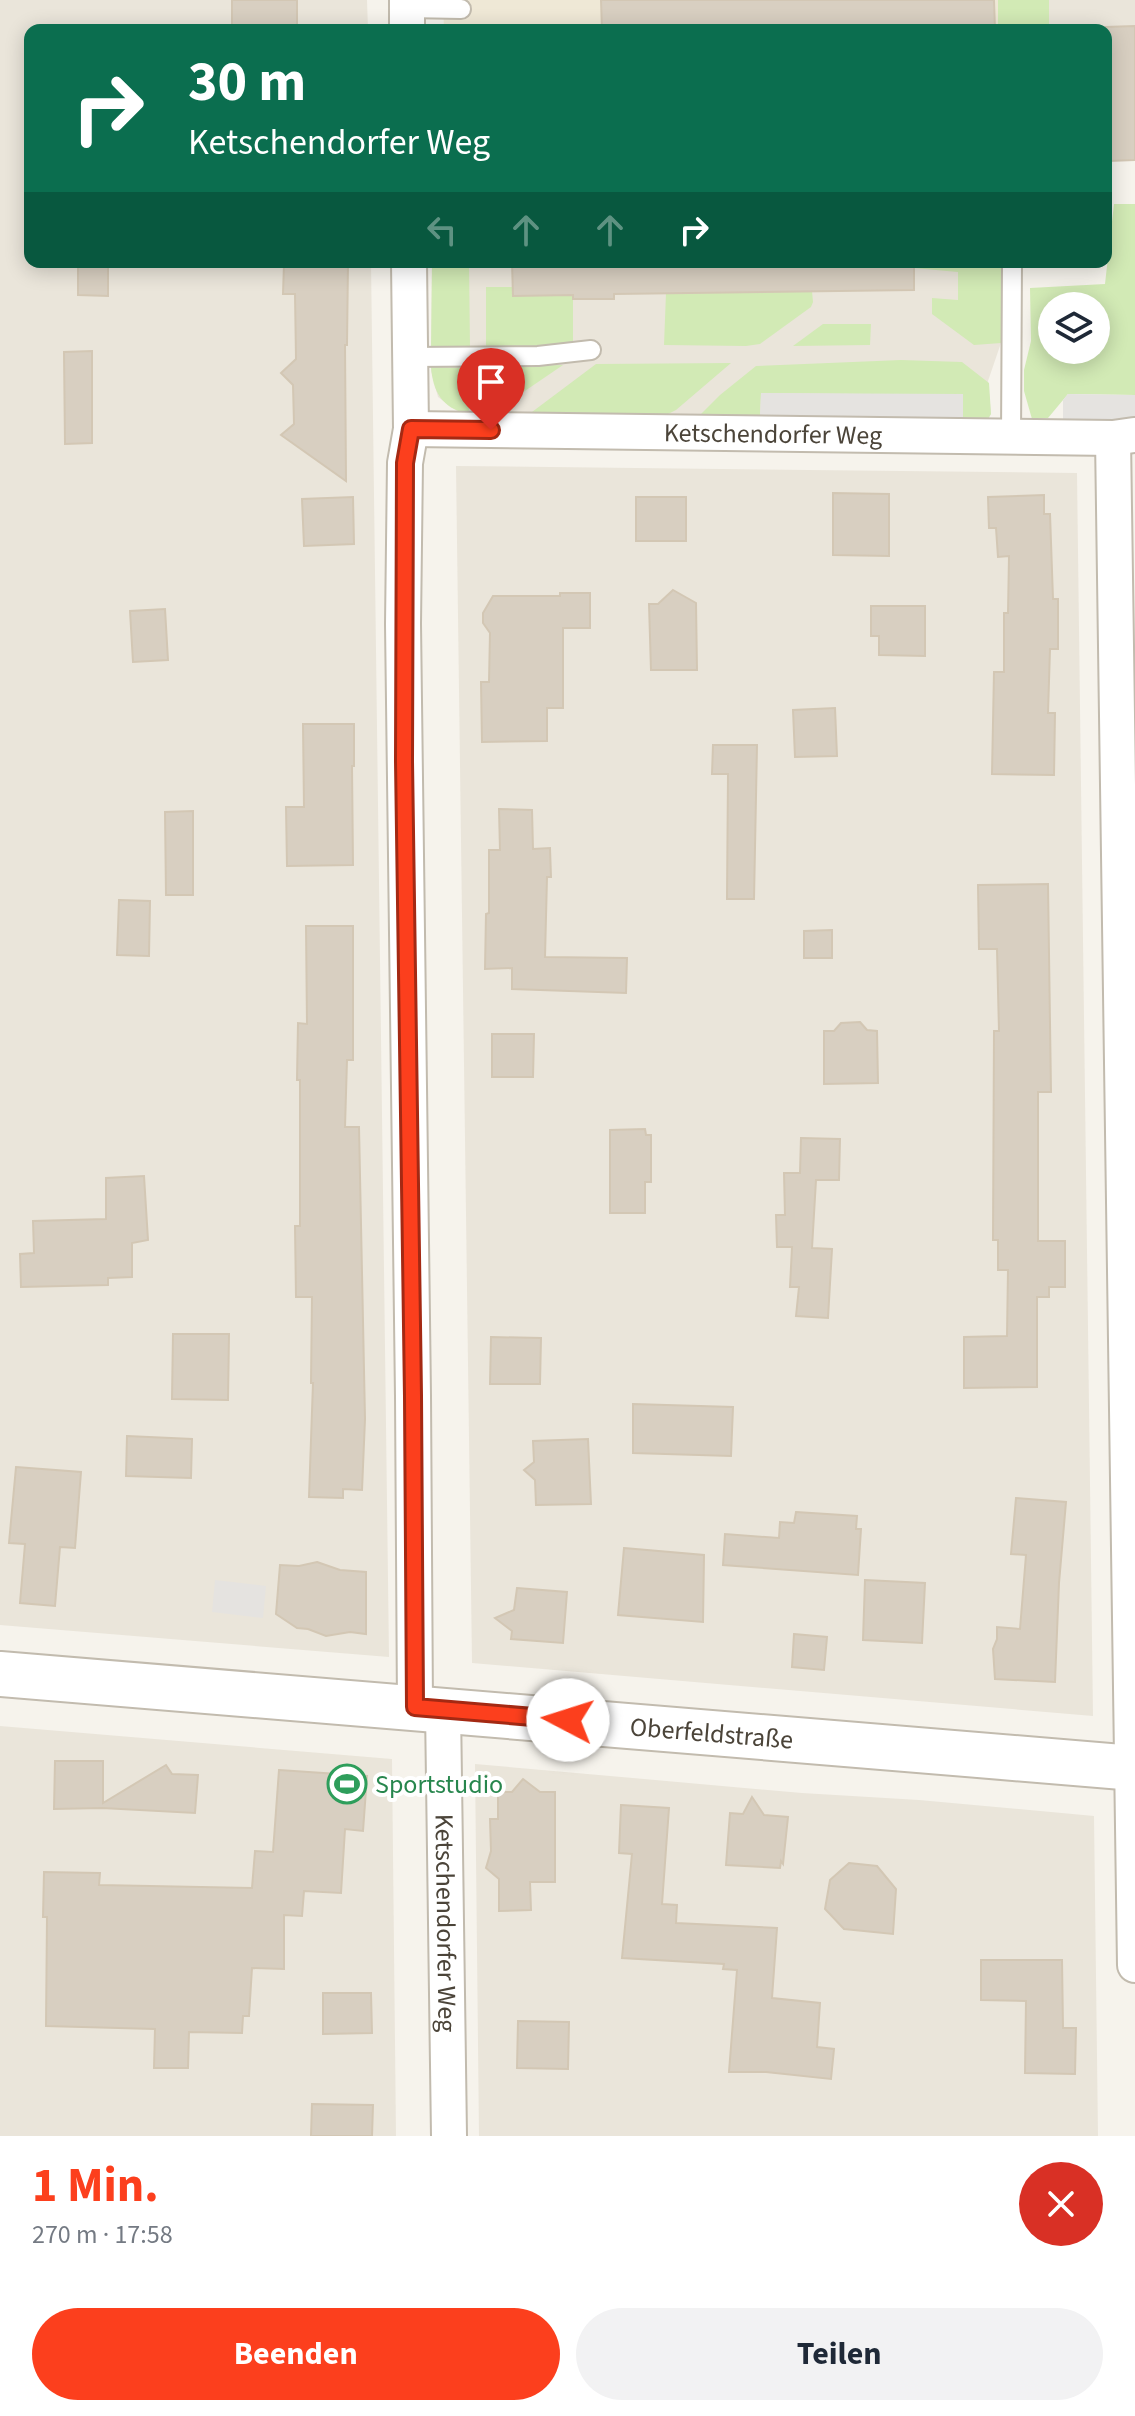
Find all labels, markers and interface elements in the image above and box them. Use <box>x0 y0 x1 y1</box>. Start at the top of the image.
text: 30 m <box>188 43 306 122</box>
icon: right <box>56 56 160 160</box>
text: Ketschendorfer Weg <box>188 117 490 168</box>
icon: left <box>420 208 464 252</box>
icon: ahead <box>504 208 548 252</box>
icon: ahead <box>588 208 632 252</box>
icon: right <box>672 208 716 252</box>
map controls <box>1038 292 1110 364</box>
button: layers <box>1038 292 1110 364</box>
pin <box>457 348 525 430</box>
icon: arrive <box>469 360 513 404</box>
street label: Ketschendorfer Weg <box>664 414 882 454</box>
position arrow <box>526 1678 610 1762</box>
street label: Oberfeldstraße <box>629 1708 795 1758</box>
sports icon: Sportstudio <box>326 1763 368 1805</box>
place label: Sportstudio <box>375 1766 503 1803</box>
street label: Ketschendorfer Weg <box>426 1814 466 2032</box>
text: 1 Min. <box>32 2152 159 2220</box>
button: close <box>1019 2162 1103 2246</box>
text: 270 m · 17:58 <box>32 2216 173 2253</box>
button: Beenden <box>32 2308 560 2400</box>
button: Teilen <box>576 2308 1103 2400</box>

